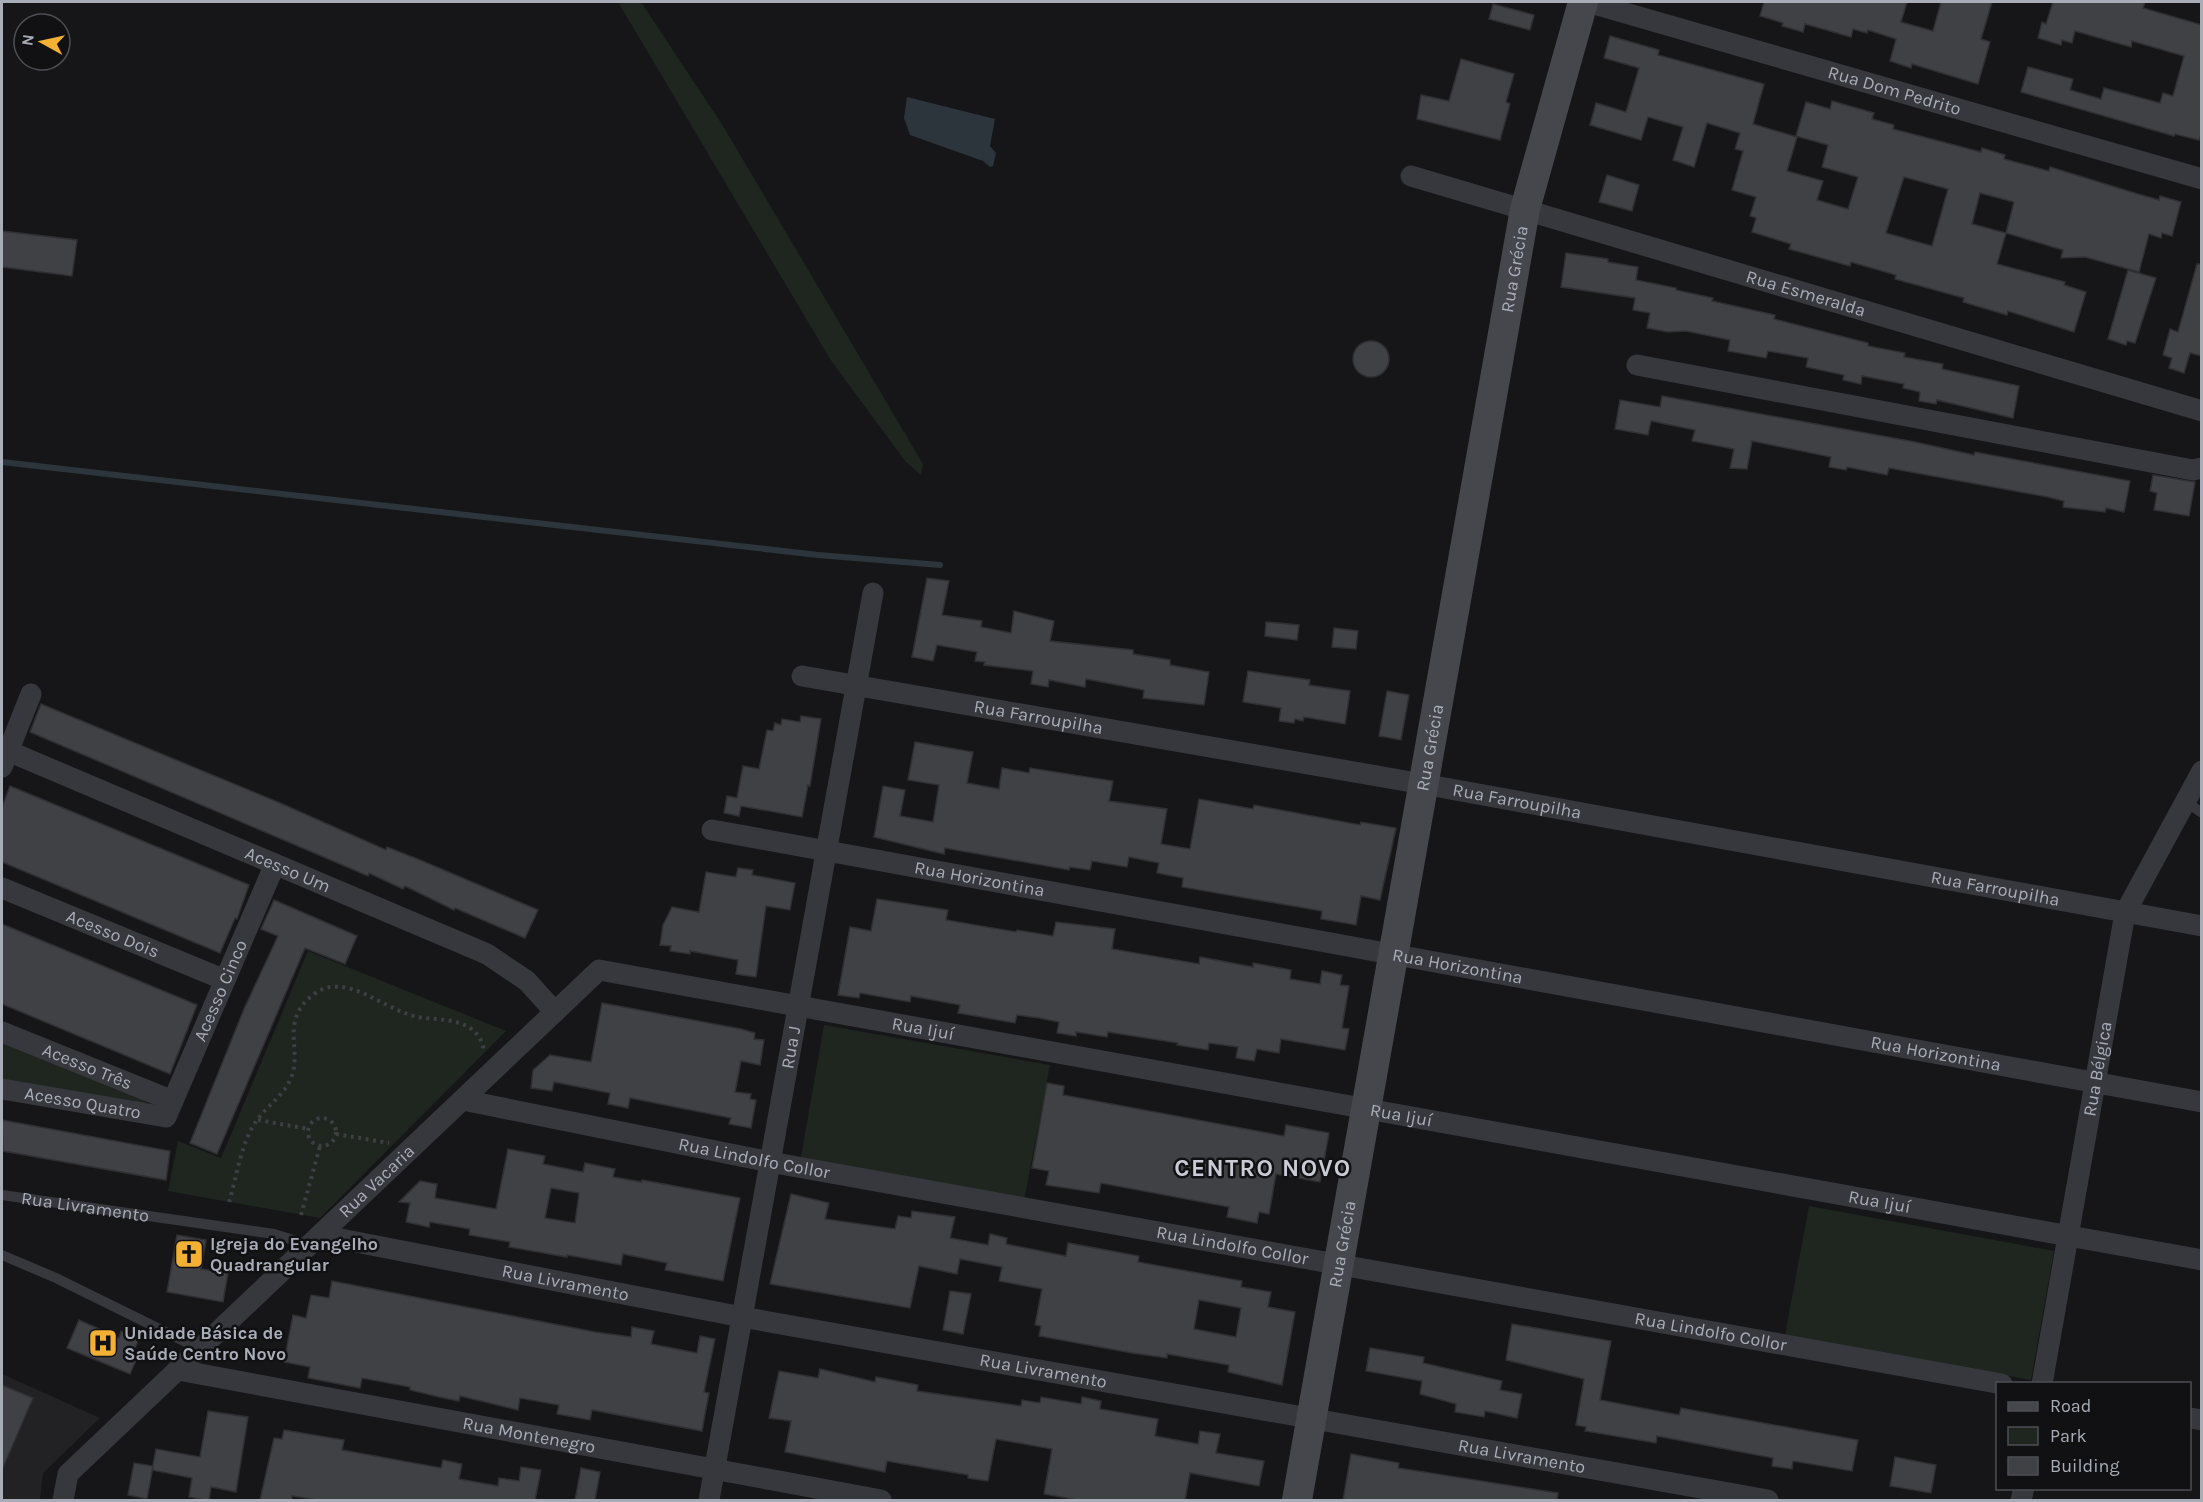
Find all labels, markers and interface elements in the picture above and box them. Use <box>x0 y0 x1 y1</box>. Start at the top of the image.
north arrow <box>12 12 72 72</box>
text: N <box>17 33 38 47</box>
street label: Rua Dom Pedrito <box>1825 61 1964 120</box>
street label: Rua Grécia <box>1496 224 1533 314</box>
street label: Rua Esmeralda <box>1743 265 1868 322</box>
street label: Rua Farroupilha <box>972 695 1105 739</box>
street label: Rua Grécia <box>1411 702 1448 793</box>
street label: Rua Farroupilha <box>1451 779 1583 824</box>
street label: Acesso Um <box>242 842 334 897</box>
street label: Rua Horizontina <box>913 856 1047 902</box>
street label: Rua Farroupilha <box>1929 866 2061 911</box>
street label: Acesso Dois <box>63 905 163 963</box>
street label: Acesso Cinco <box>189 936 252 1045</box>
street label: Rua Horizontina <box>1391 943 1525 989</box>
street label: Rua Ijuí <box>890 1012 957 1045</box>
street label: Rua Bélgica <box>2078 1019 2117 1118</box>
street label: Rua J <box>776 1024 806 1071</box>
street label: Rua Horizontina <box>1869 1031 2003 1076</box>
street label: Acesso Três <box>39 1038 135 1094</box>
street label: Acesso Quatro <box>23 1082 143 1124</box>
street label: Rua Ijuí <box>1368 1099 1435 1132</box>
street label: Rua Lindolfo Collor <box>676 1133 832 1184</box>
street label: Rua Vacaria <box>334 1140 419 1222</box>
district label: CENTRO NOVO <box>1174 1154 1352 1182</box>
street label: Rua Ijuí <box>1847 1185 1913 1218</box>
street label: Rua Livramento <box>20 1187 151 1227</box>
street label: Rua Grécia <box>1324 1199 1361 1289</box>
street label: Rua Lindolfo Collor <box>1155 1221 1311 1270</box>
place label: Igreja do Evangelho Quadrangular <box>210 1233 378 1276</box>
church icon: Igreja do Evangelho Quadrangular <box>173 1238 205 1270</box>
street label: Rua Livramento <box>500 1260 631 1306</box>
street label: Rua Lindolfo Collor <box>1633 1307 1789 1356</box>
place label: Unidade Básica de Saúde Centro Novo <box>124 1322 286 1365</box>
hospital icon: Unidade Básica de Saúde Centro Novo <box>87 1327 119 1359</box>
street label: Rua Livramento <box>978 1349 1109 1393</box>
legend <box>1996 1382 2191 1490</box>
text: Road <box>2050 1395 2091 1417</box>
street label: Rua Montenegro <box>461 1412 597 1458</box>
text: Park <box>2050 1425 2087 1447</box>
street label: Rua Livramento <box>1456 1434 1587 1478</box>
text: Building <box>2050 1455 2120 1477</box>

